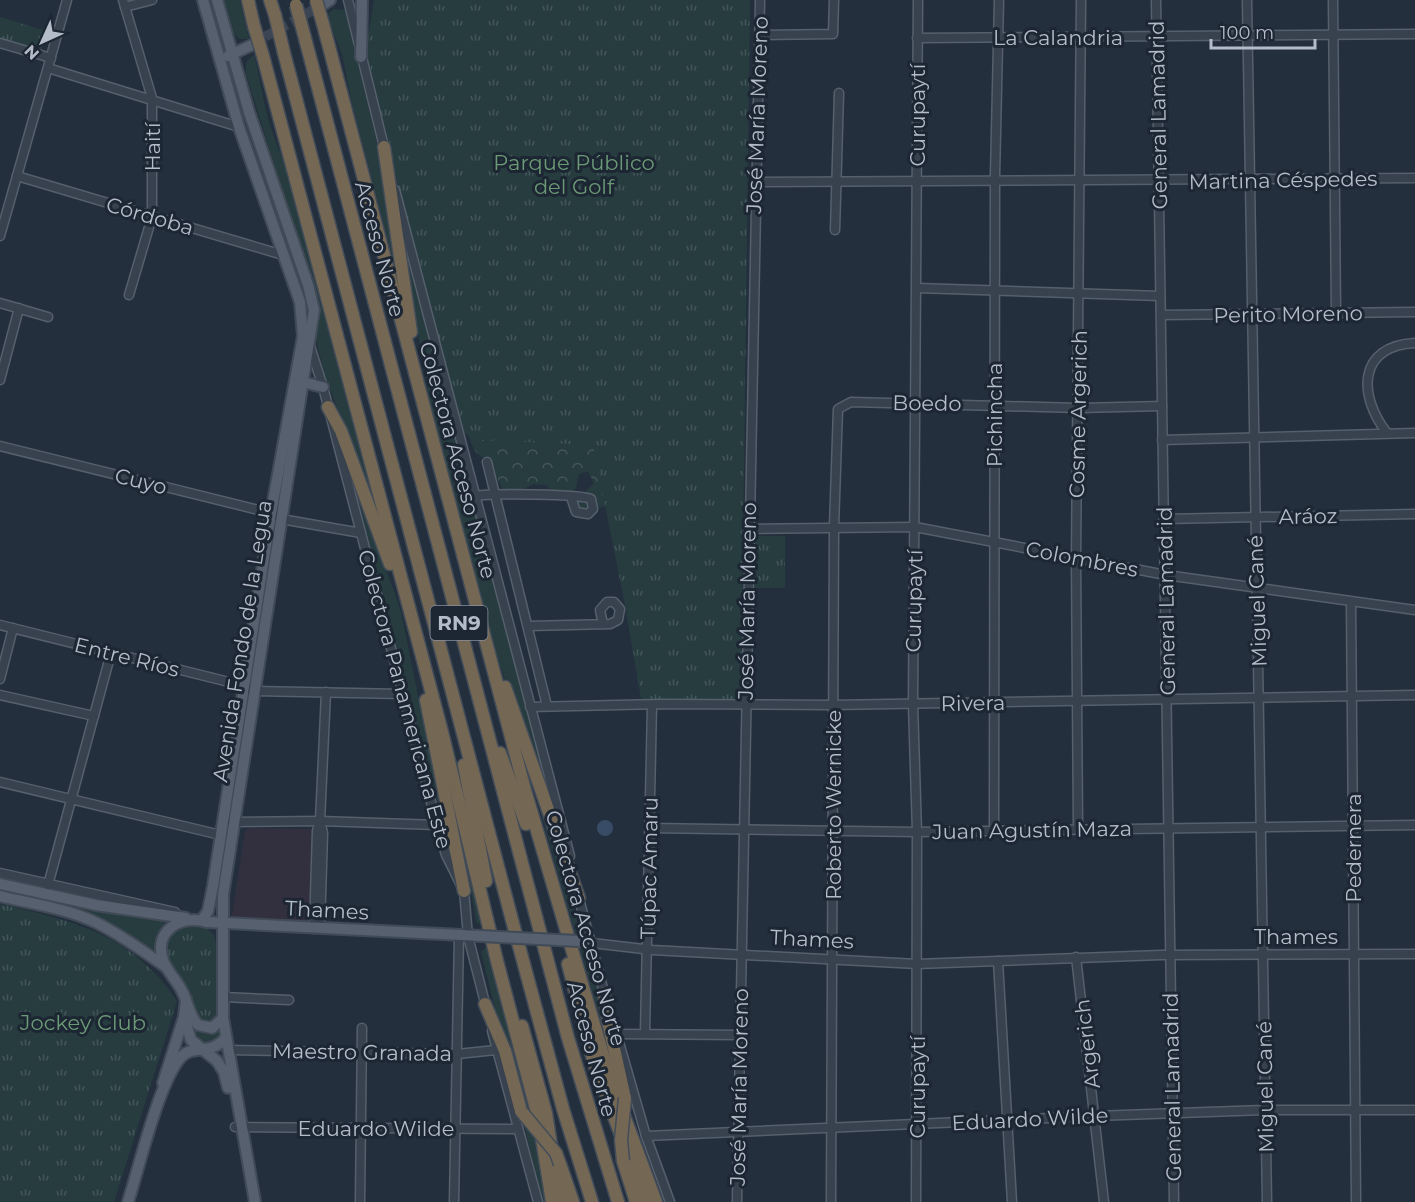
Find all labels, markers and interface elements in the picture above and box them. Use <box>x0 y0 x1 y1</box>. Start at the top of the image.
north arrow <box>12 12 72 72</box>
scale bar <box>1211 12 1314 50</box>
street label: José María Moreno <box>741 16 773 215</box>
street label: General Lamadrid <box>1144 20 1172 210</box>
text: 100 m <box>1220 22 1274 44</box>
street label: La Calandria <box>993 25 1123 50</box>
text: N <box>20 41 43 64</box>
street label: Curupaytí <box>905 62 930 167</box>
street label: Haití <box>140 121 165 172</box>
park label: Parque Público del Golf <box>493 150 655 199</box>
street label: Martina Céspedes <box>1188 166 1378 194</box>
street label: Acceso Norte <box>350 178 410 320</box>
street label: Córdoba <box>103 192 197 240</box>
street label: Perito Moreno <box>1213 300 1363 328</box>
street label: Cosme Argerich <box>1064 330 1092 498</box>
street label: Colectora Acceso Norte <box>414 339 502 581</box>
street label: Pichincha <box>982 363 1007 467</box>
street label: Boedo <box>892 390 962 416</box>
street label: Cuyo <box>112 462 170 500</box>
street label: Avenida Fondo de la Legua <box>207 498 277 784</box>
street label: José María Moreno <box>733 502 761 701</box>
street label: Aráoz <box>1278 503 1338 529</box>
street label: General Lamadrid <box>1152 506 1180 696</box>
street label: Miguel Cané <box>1242 535 1272 667</box>
street label: Colombres <box>1024 536 1140 582</box>
street label: Colectora Panamericana Este <box>353 547 457 851</box>
street label: Curupaytí <box>901 548 927 653</box>
road number: RN9 <box>430 606 488 640</box>
street label: Entre Ríos <box>72 632 182 682</box>
street label: Rivera <box>941 690 1005 716</box>
street label: Roberto Wernicke <box>821 710 846 900</box>
street label: Pedernera <box>1341 793 1366 903</box>
street label: Túpac Amaru <box>635 797 663 939</box>
street label: Colectora Acceso Norte <box>540 807 632 1049</box>
street label: Juan Agustín Maza <box>931 816 1132 844</box>
street label: Thames <box>284 895 370 925</box>
street label: Thames <box>769 924 855 954</box>
street label: Thames <box>1254 924 1338 949</box>
street label: Acceso Norte <box>562 978 622 1120</box>
street label: José María Moreno <box>725 988 753 1187</box>
street label: General Lamadrid <box>1158 992 1186 1182</box>
street label: Argerich <box>1069 998 1105 1090</box>
park label: Jockey Club <box>19 1010 146 1035</box>
street label: Miguel Cané <box>1251 1021 1279 1153</box>
street label: Curupaytí <box>905 1034 930 1139</box>
street label: Maestro Granada <box>272 1038 452 1066</box>
street label: Eduardo Wilde <box>951 1102 1109 1136</box>
street label: Eduardo Wilde <box>298 1116 454 1141</box>

